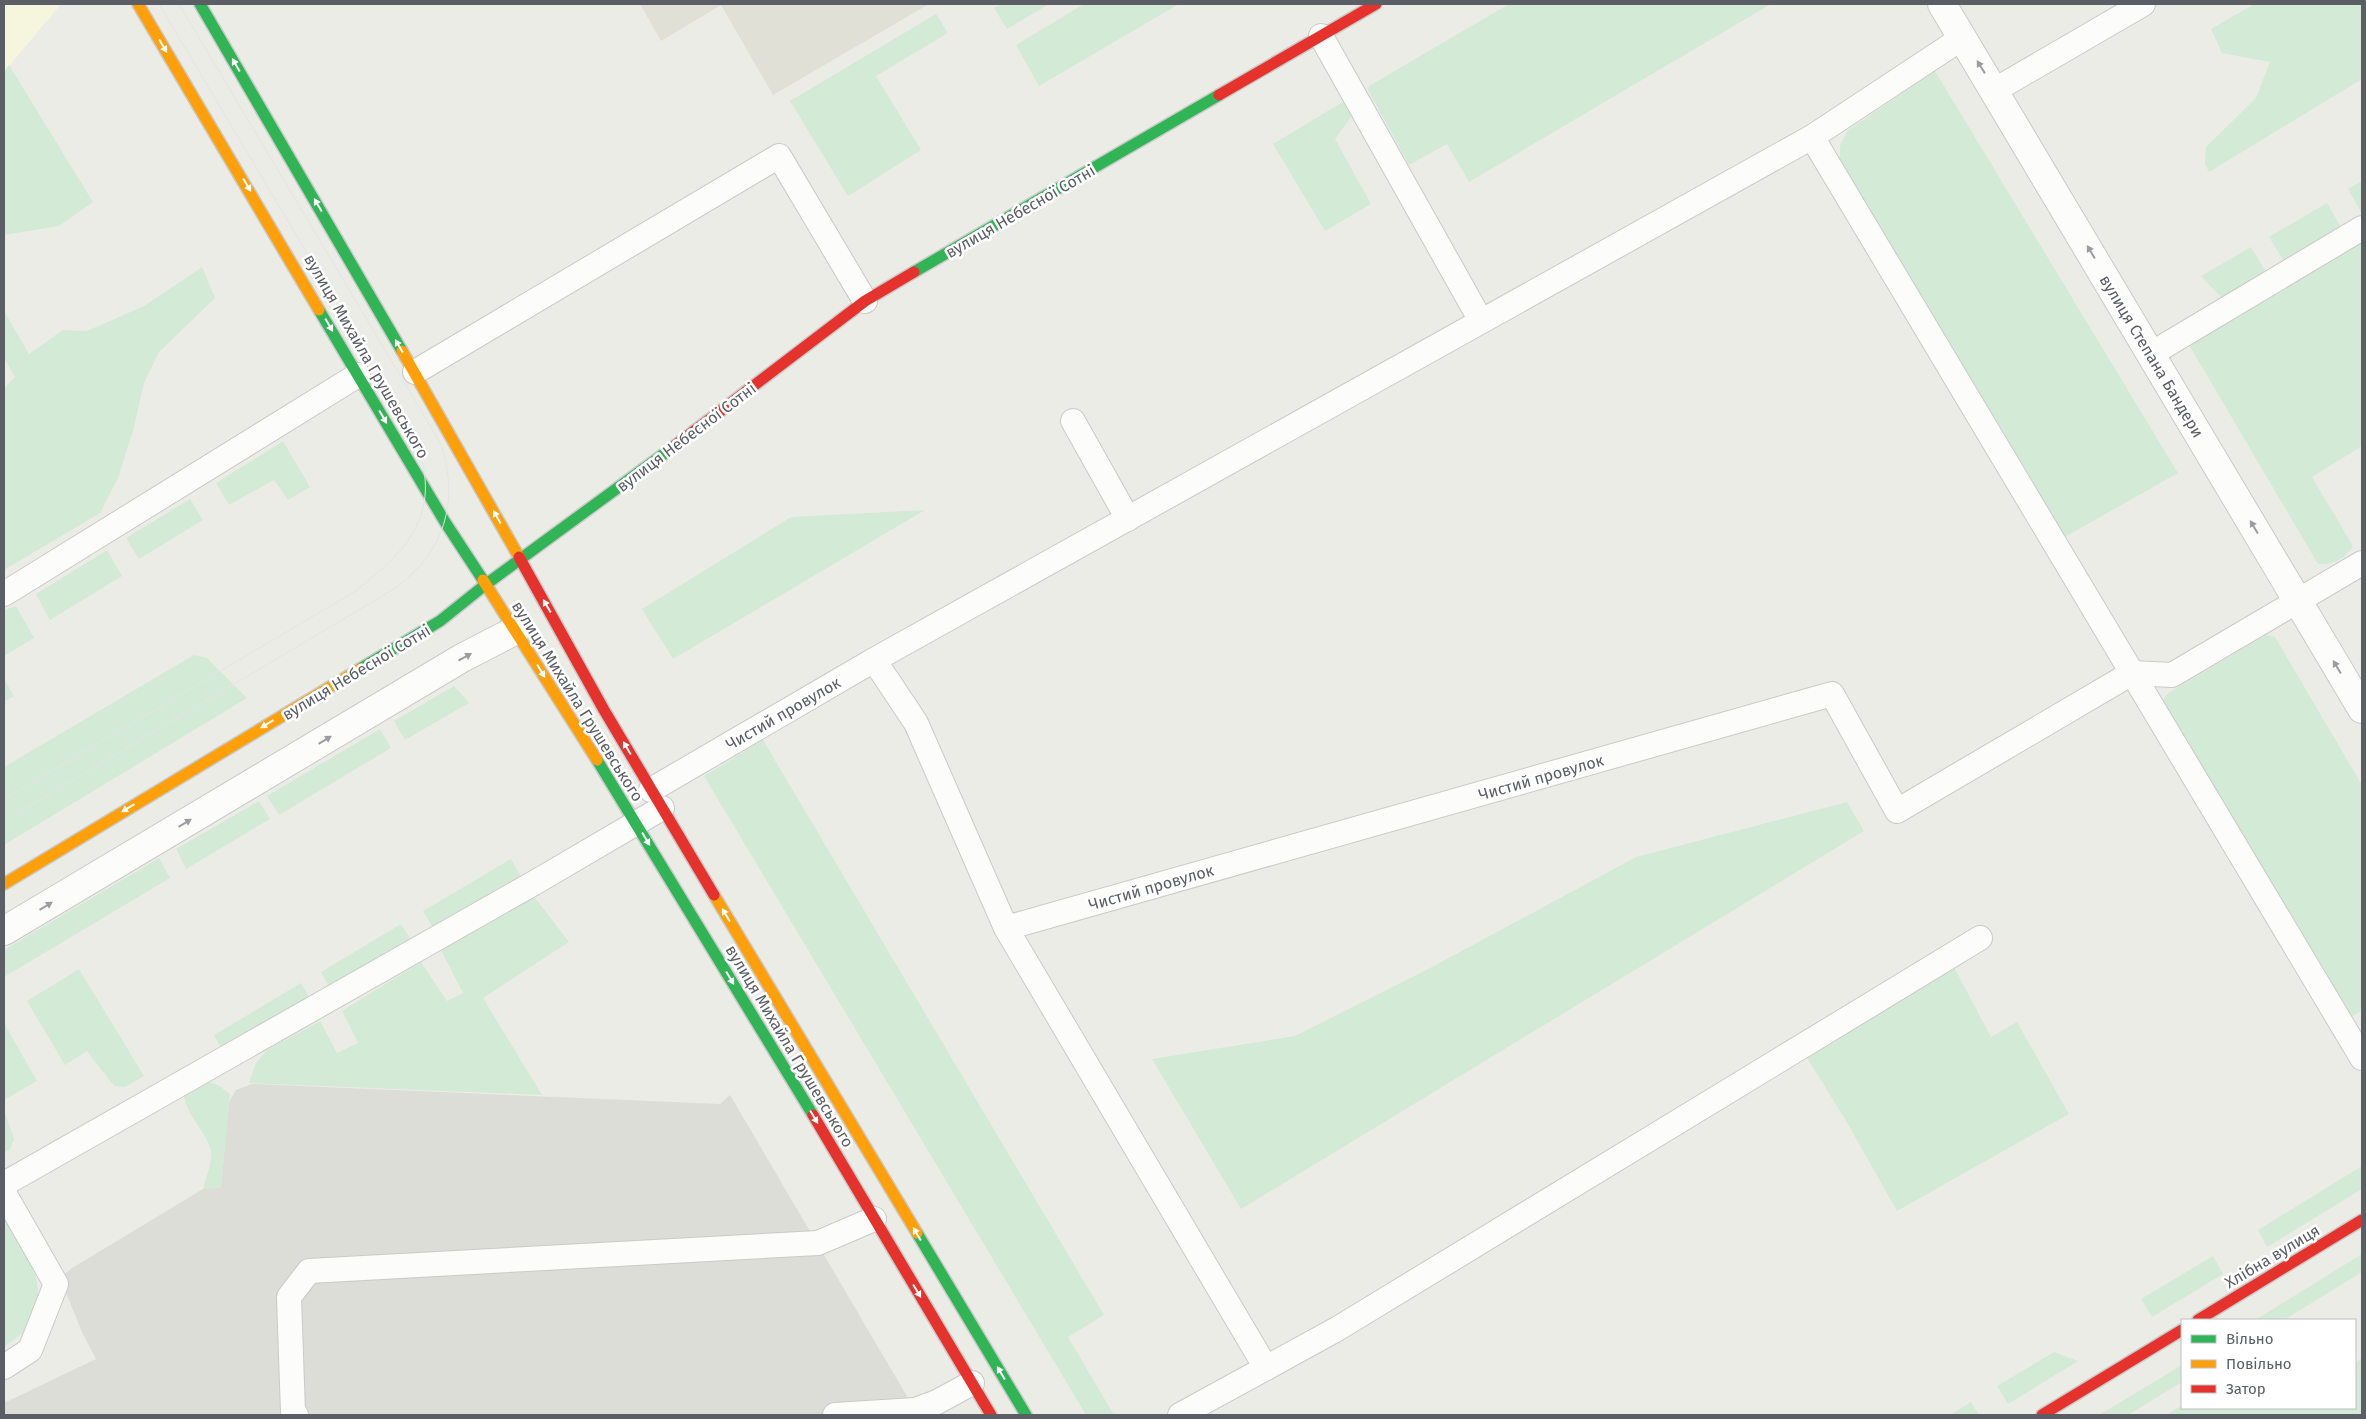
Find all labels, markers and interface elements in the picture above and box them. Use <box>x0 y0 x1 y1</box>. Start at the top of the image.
one-way arrow <box>159 39 168 52</box>
one-way arrow <box>232 57 240 72</box>
one-way arrow <box>1976 61 1985 74</box>
street label: вулиця Небесної Сотні <box>942 161 1098 262</box>
one-way arrow <box>242 178 251 191</box>
one-way arrow <box>313 199 322 212</box>
one-way arrow <box>2086 245 2095 258</box>
street label: вулиця Михайла Грушевського <box>300 251 433 462</box>
street label: вулиця Степана Бандери <box>2095 272 2208 441</box>
one-way arrow <box>325 318 334 332</box>
one-way arrow <box>395 339 404 352</box>
street label: вулиця Небесної Сотні <box>613 379 760 496</box>
one-way arrow <box>378 410 387 423</box>
one-way arrow <box>493 510 501 525</box>
one-way arrow <box>2250 520 2259 533</box>
street label: вулиця Михайла Грушевського <box>508 597 647 805</box>
one-way arrow <box>543 599 551 614</box>
street label: вулиця Небесної Сотні <box>279 621 434 724</box>
one-way arrow <box>457 653 472 661</box>
one-way arrow <box>2333 660 2342 673</box>
one-way arrow <box>537 665 546 678</box>
street label: Чистий провулок <box>722 673 845 754</box>
one-way arrow <box>261 720 274 729</box>
one-way arrow <box>318 735 331 744</box>
one-way arrow <box>622 741 631 754</box>
street label: Чистий провулок <box>1476 750 1607 804</box>
one-way arrow <box>122 804 135 813</box>
one-way arrow <box>179 819 192 828</box>
one-way arrow <box>641 833 650 846</box>
street label: Чистий провулок <box>1086 860 1217 914</box>
one-way arrow <box>39 902 52 911</box>
one-way arrow <box>721 908 730 921</box>
street label: вулиця Михайла Грушевського <box>721 942 858 1151</box>
one-way arrow <box>726 971 735 984</box>
one-way arrow <box>809 1111 818 1124</box>
street label: Хлібна вулиця <box>2221 1221 2323 1292</box>
one-way arrow <box>913 1228 922 1241</box>
one-way arrow <box>912 1284 921 1297</box>
legend <box>2181 1319 2356 1409</box>
text: Вільно <box>2226 1330 2273 1348</box>
text: Повільно <box>2226 1355 2292 1373</box>
one-way arrow <box>996 1367 1005 1380</box>
text: Затор <box>2226 1380 2266 1398</box>

